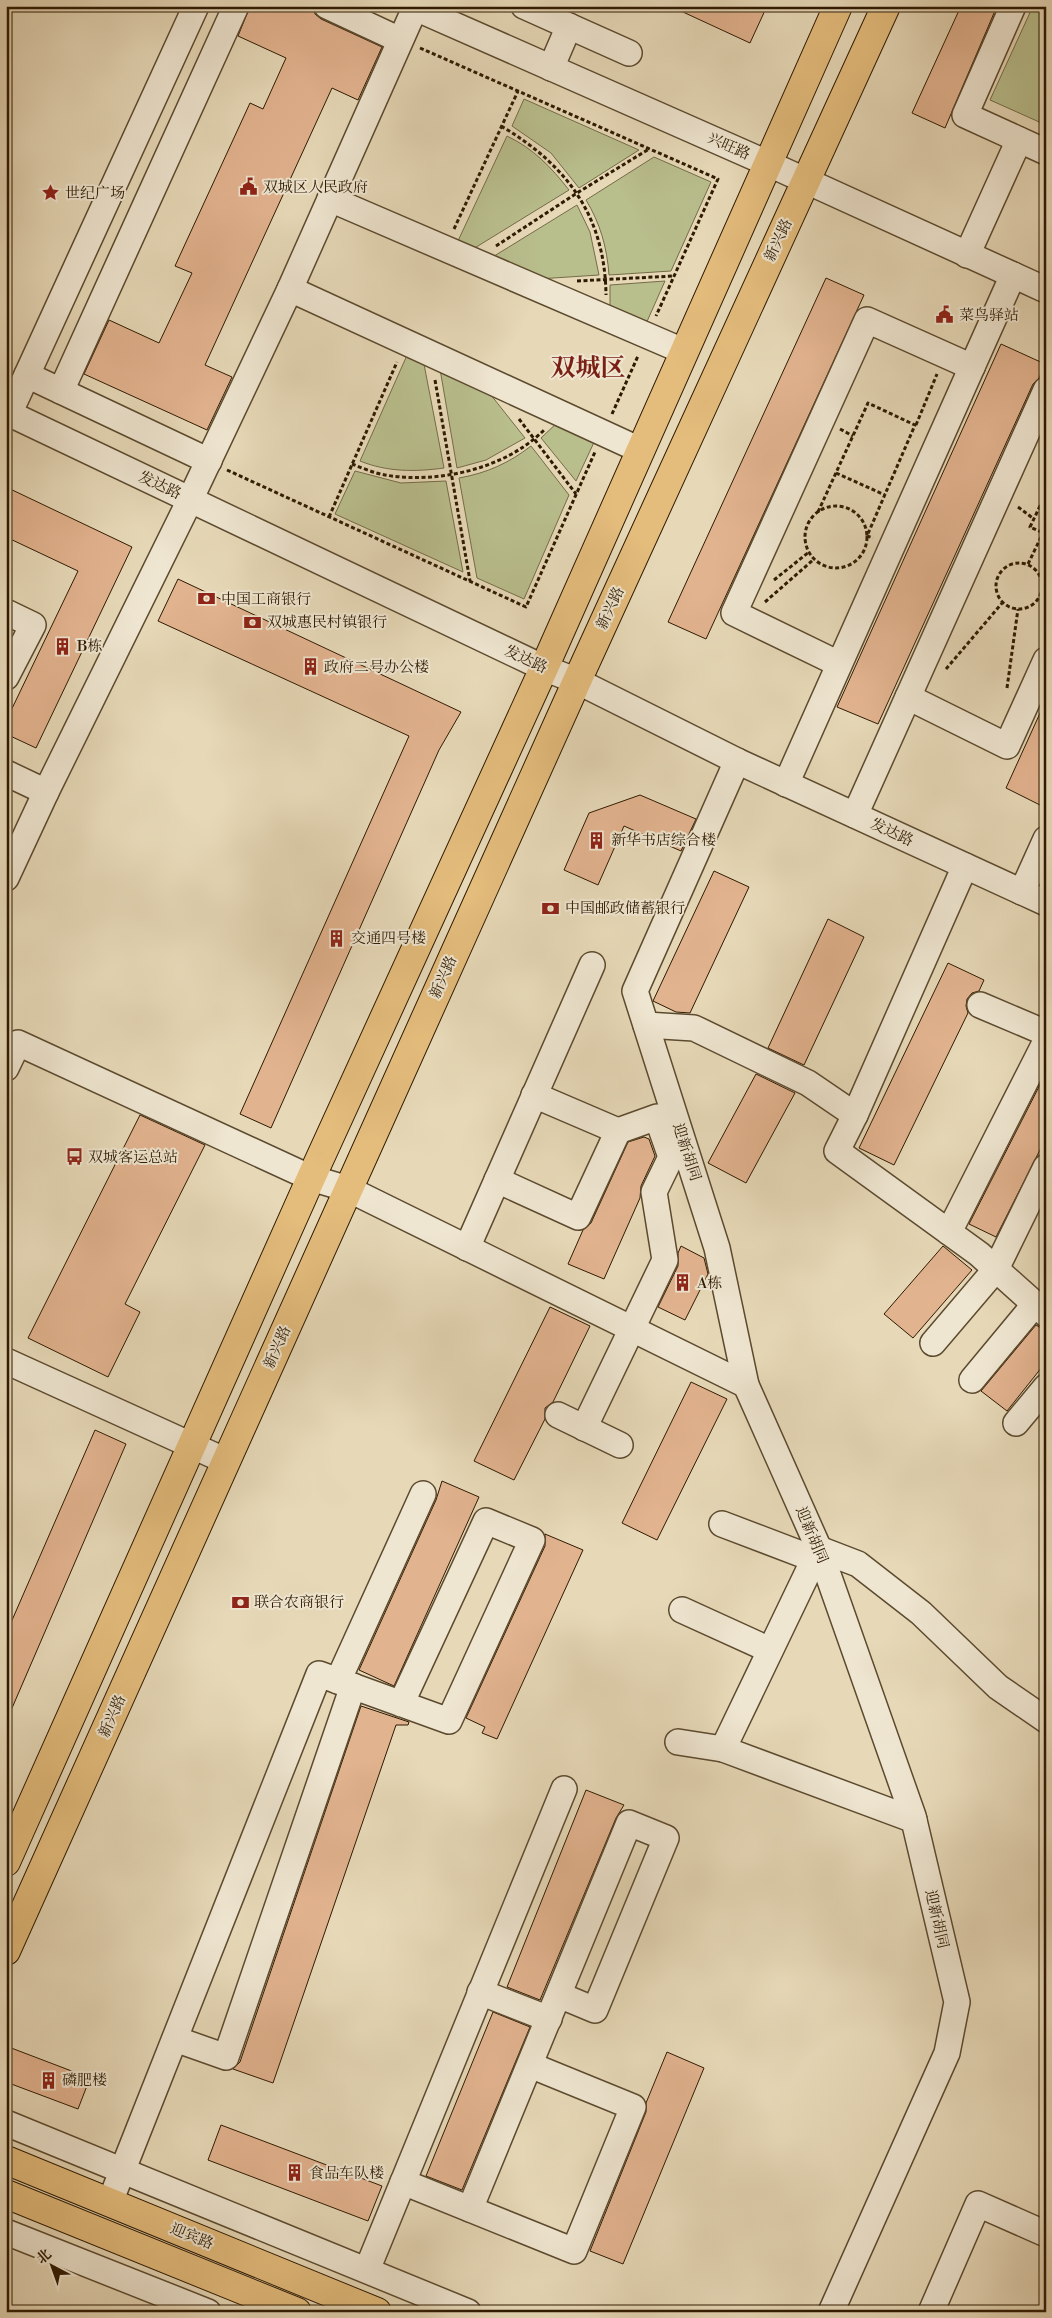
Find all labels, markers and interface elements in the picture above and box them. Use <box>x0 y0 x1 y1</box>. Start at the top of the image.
street label: 兴旺路 <box>704 129 753 164</box>
public building icon: 双城区人民政府 <box>239 177 259 197</box>
place label: 双城区人民政府 <box>263 178 368 197</box>
place icon: 世纪广场 <box>41 183 61 203</box>
place label: 世纪广场 <box>65 184 125 203</box>
street label: 新兴路 <box>760 216 797 265</box>
public building icon: 菜鸟驿站 <box>935 305 955 325</box>
place label: 菜鸟驿站 <box>959 306 1019 325</box>
district label: 双城区 <box>550 353 626 384</box>
street label: 发达路 <box>135 467 184 504</box>
street label: 新兴路 <box>592 584 629 633</box>
bank icon: 中国工商银行 <box>197 589 217 609</box>
place label: 中国工商银行 <box>221 590 311 609</box>
bank icon: 双城惠民村镇银行 <box>243 612 263 632</box>
place label: 双城惠民村镇银行 <box>267 613 387 632</box>
building icon: B栋 <box>53 636 73 656</box>
place label: B栋 <box>76 637 103 656</box>
street label: 发达路 <box>501 641 550 678</box>
building icon: 政府二号办公楼 <box>300 657 320 677</box>
place label: 政府二号办公楼 <box>324 658 429 677</box>
street label: 发达路 <box>867 814 916 851</box>
building icon: 新华书店综合楼 <box>587 830 607 850</box>
place label: 新华书店综合楼 <box>611 831 716 850</box>
bank icon: 中国邮政储蓄银行 <box>541 898 561 918</box>
place label: 中国邮政储蓄银行 <box>565 899 685 918</box>
building icon: 交通四号楼 <box>327 928 347 948</box>
place label: 交通四号楼 <box>351 929 426 948</box>
street label: 新兴路 <box>426 953 461 1002</box>
street label: 迎新胡同 <box>668 1121 705 1184</box>
bus stop icon: 双城客运总站 <box>64 1147 84 1167</box>
place label: 双城客运总站 <box>88 1148 178 1167</box>
building icon: A栋 <box>673 1273 693 1293</box>
place label: A栋 <box>696 1274 722 1293</box>
street label: 新兴路 <box>260 1323 295 1372</box>
street label: 迎新胡同 <box>791 1504 832 1567</box>
bank icon: 联合农商银行 <box>230 1592 250 1612</box>
place label: 联合农商银行 <box>254 1593 344 1612</box>
street label: 新兴路 <box>95 1692 130 1741</box>
street label: 迎新胡同 <box>921 1888 953 1950</box>
building icon: 磷肥楼 <box>38 2070 58 2090</box>
place label: 磷肥楼 <box>62 2071 107 2090</box>
building icon: 食品车队楼 <box>285 2163 305 2183</box>
place label: 食品车队楼 <box>309 2164 384 2183</box>
street label: 迎宾路 <box>167 2219 216 2254</box>
north arrow <box>28 2240 78 2290</box>
text: 北 <box>33 2246 55 2268</box>

